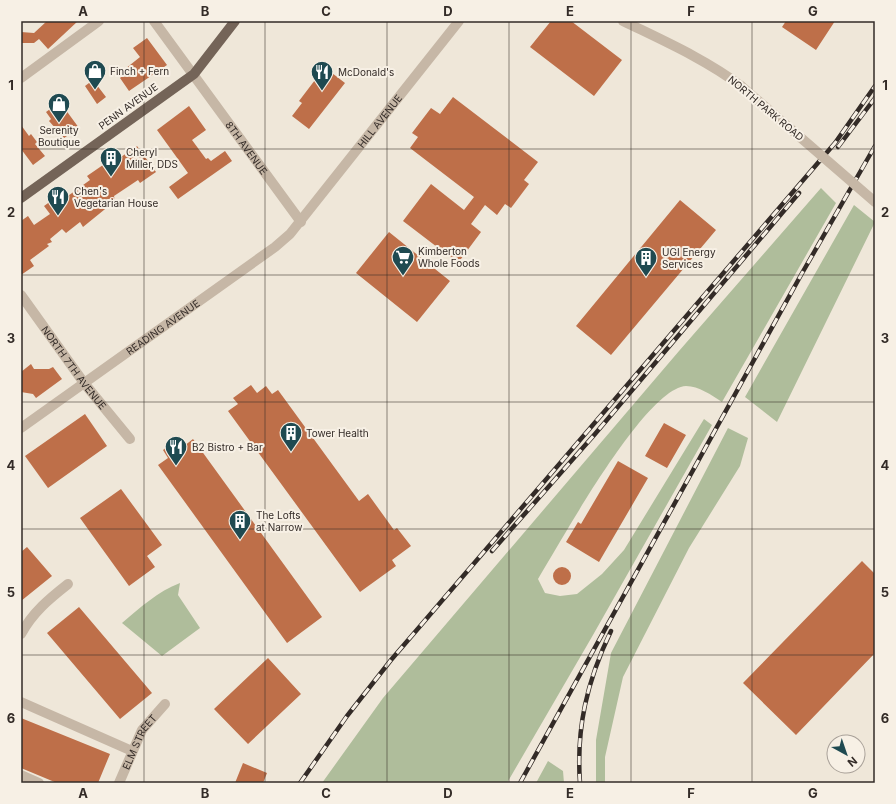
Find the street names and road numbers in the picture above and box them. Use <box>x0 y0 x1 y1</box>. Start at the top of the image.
street label: NORTH PARK ROAD <box>726 73 806 143</box>
street label: PENN AVENUE <box>96 80 160 132</box>
street label: HILL AVENUE <box>355 92 404 150</box>
street label: 8TH AVENUE <box>223 119 270 177</box>
street label: READING AVENUE <box>124 297 202 357</box>
street label: NORTH 7TH AVENUE <box>39 324 109 412</box>
street label: ELM STREET <box>120 712 159 771</box>

